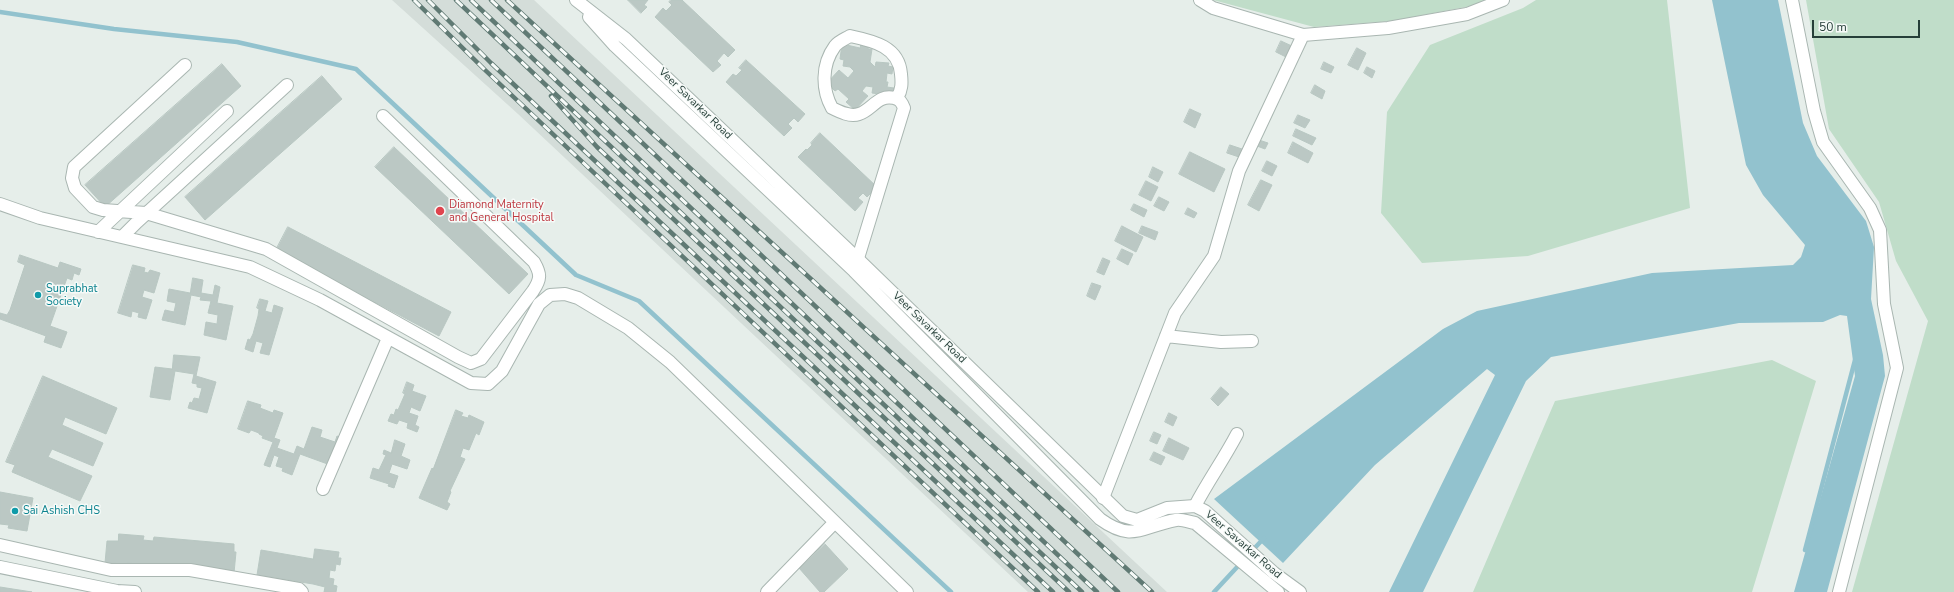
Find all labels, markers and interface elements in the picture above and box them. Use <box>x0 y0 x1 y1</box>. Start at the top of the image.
scale bar <box>1814 12 1922 38</box>
text: 50 m <box>1819 19 1847 35</box>
street label: Veer Savarkar Road <box>656 66 734 142</box>
place label: Diamond Maternity and General Hospital <box>449 198 554 224</box>
marker: Diamond Maternity and General Hospital <box>434 205 446 217</box>
place label: Suprabhat Society <box>46 282 97 308</box>
marker: Suprabhat Society <box>33 290 43 300</box>
street label: Veer Savarkar Road <box>890 290 968 366</box>
place label: Sai Ashish CHS <box>23 504 100 518</box>
marker: Sai Ashish CHS <box>10 506 20 516</box>
street label: Veer Savarkar Road <box>1202 508 1284 582</box>

